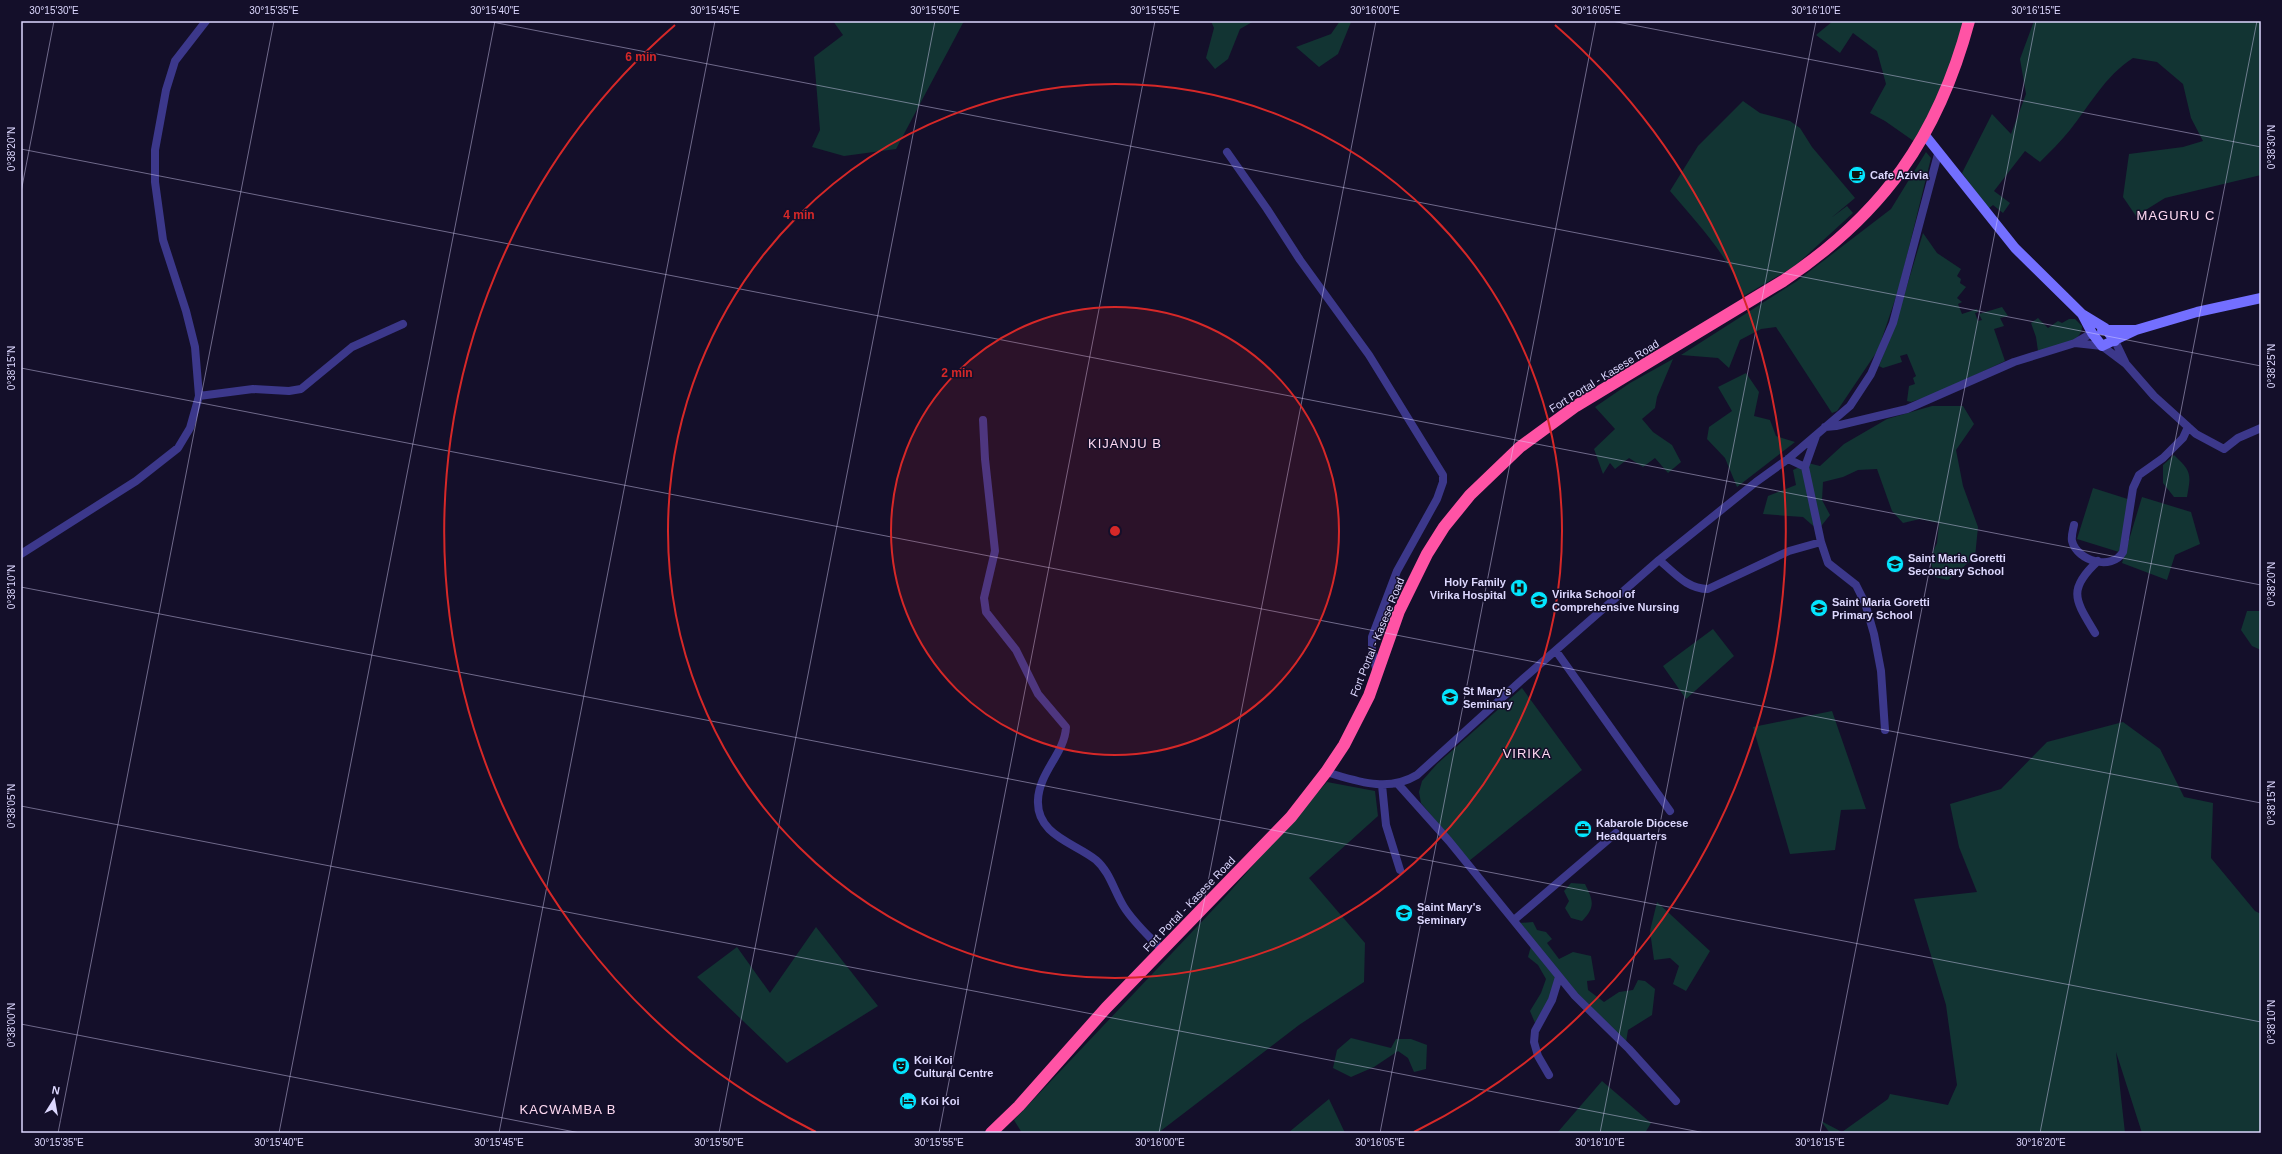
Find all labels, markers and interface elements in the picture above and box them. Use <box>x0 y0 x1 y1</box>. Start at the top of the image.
text: 30°15'30"E <box>29 5 79 16</box>
text: 30°15'35"E <box>249 5 299 16</box>
text: 30°15'40"E <box>470 5 520 16</box>
text: 30°15'45"E <box>690 5 740 16</box>
text: 30°15'50"E <box>910 5 960 16</box>
text: 30°15'55"E <box>1130 5 1180 16</box>
text: 30°16'00"E <box>1350 5 1400 16</box>
text: 30°16'05"E <box>1571 5 1621 16</box>
text: 30°16'10"E <box>1791 5 1841 16</box>
text: 30°16'15"E <box>2011 5 2061 16</box>
text: 6 min <box>625 50 657 64</box>
text: 0°38'30"N <box>2266 125 2277 169</box>
text: 0°38'20"N <box>6 127 17 171</box>
cafe icon: Cafe Azivia <box>1847 165 1867 185</box>
place label: Cafe Azivia <box>1870 169 1929 181</box>
text: 4 min <box>783 208 815 222</box>
district label: MAGURU C <box>2137 208 2215 223</box>
street label: Fort Portal - Kasese Road <box>1547 337 1661 415</box>
text: 0°38'25"N <box>2266 344 2277 388</box>
text: 0°38'15"N <box>6 346 17 390</box>
text: 2 min <box>941 366 973 380</box>
district label: KIJANJU B <box>1088 436 1162 451</box>
centre of rings <box>1108 524 1122 538</box>
place label: Saint Maria Goretti Secondary School <box>1908 552 2006 577</box>
school or university icon: Saint Maria Goretti Secondary School <box>1885 554 1905 574</box>
text: 0°38'20"N <box>2266 562 2277 606</box>
text: 0°38'10"N <box>6 565 17 609</box>
street label: Fort Portal - Kasese Road <box>1348 576 1406 698</box>
place label: Holy Family Virika Hospital <box>1430 576 1507 601</box>
hospital icon: Holy Family Virika Hospital <box>1509 578 1529 598</box>
place label: Virika School of Comprehensive Nursing <box>1552 588 1679 613</box>
school or university icon: Virika School of Comprehensive Nursing <box>1529 590 1549 610</box>
place label: Saint Maria Goretti Primary School <box>1832 596 1930 621</box>
school or university icon: Saint Maria Goretti Primary School <box>1809 598 1829 618</box>
place label: St Mary's Seminary <box>1463 685 1513 710</box>
school or university icon: St Mary's Seminary <box>1440 687 1460 707</box>
district label: VIRIKA <box>1503 746 1551 761</box>
text: 0°38'15"N <box>2266 781 2277 825</box>
text: 0°38'05"N <box>6 784 17 828</box>
place label: Kabarole Diocese Headquarters <box>1596 817 1688 842</box>
office icon: Kabarole Diocese Headquarters <box>1573 819 1593 839</box>
street label: Fort Portal - Kasese Road <box>1141 854 1237 954</box>
place label: Saint Mary's Seminary <box>1417 901 1481 926</box>
school or university icon: Saint Mary's Seminary <box>1394 903 1414 923</box>
text: 0°38'10"N <box>2266 1000 2277 1044</box>
text: 0°38'00"N <box>6 1003 17 1047</box>
place label: Koi Koi Cultural Centre <box>914 1054 993 1079</box>
theatre icon: Koi Koi Cultural Centre <box>891 1056 911 1076</box>
north arrow <box>34 1080 74 1120</box>
text: N <box>51 1084 61 1097</box>
hotel icon: Koi Koi <box>898 1091 918 1111</box>
place label: Koi Koi <box>921 1095 960 1107</box>
district label: KACWAMBA B <box>520 1102 616 1117</box>
text: 30°15'35"E <box>34 1137 84 1148</box>
text: 30°15'40"E <box>254 1137 304 1148</box>
text: 30°15'45"E <box>474 1137 524 1148</box>
text: 30°15'50"E <box>694 1137 744 1148</box>
text: 30°15'55"E <box>914 1137 964 1148</box>
text: 30°16'00"E <box>1135 1137 1185 1148</box>
text: 30°16'05"E <box>1355 1137 1405 1148</box>
text: 30°16'10"E <box>1575 1137 1625 1148</box>
text: 30°16'15"E <box>1795 1137 1845 1148</box>
text: 30°16'20"E <box>2016 1137 2066 1148</box>

